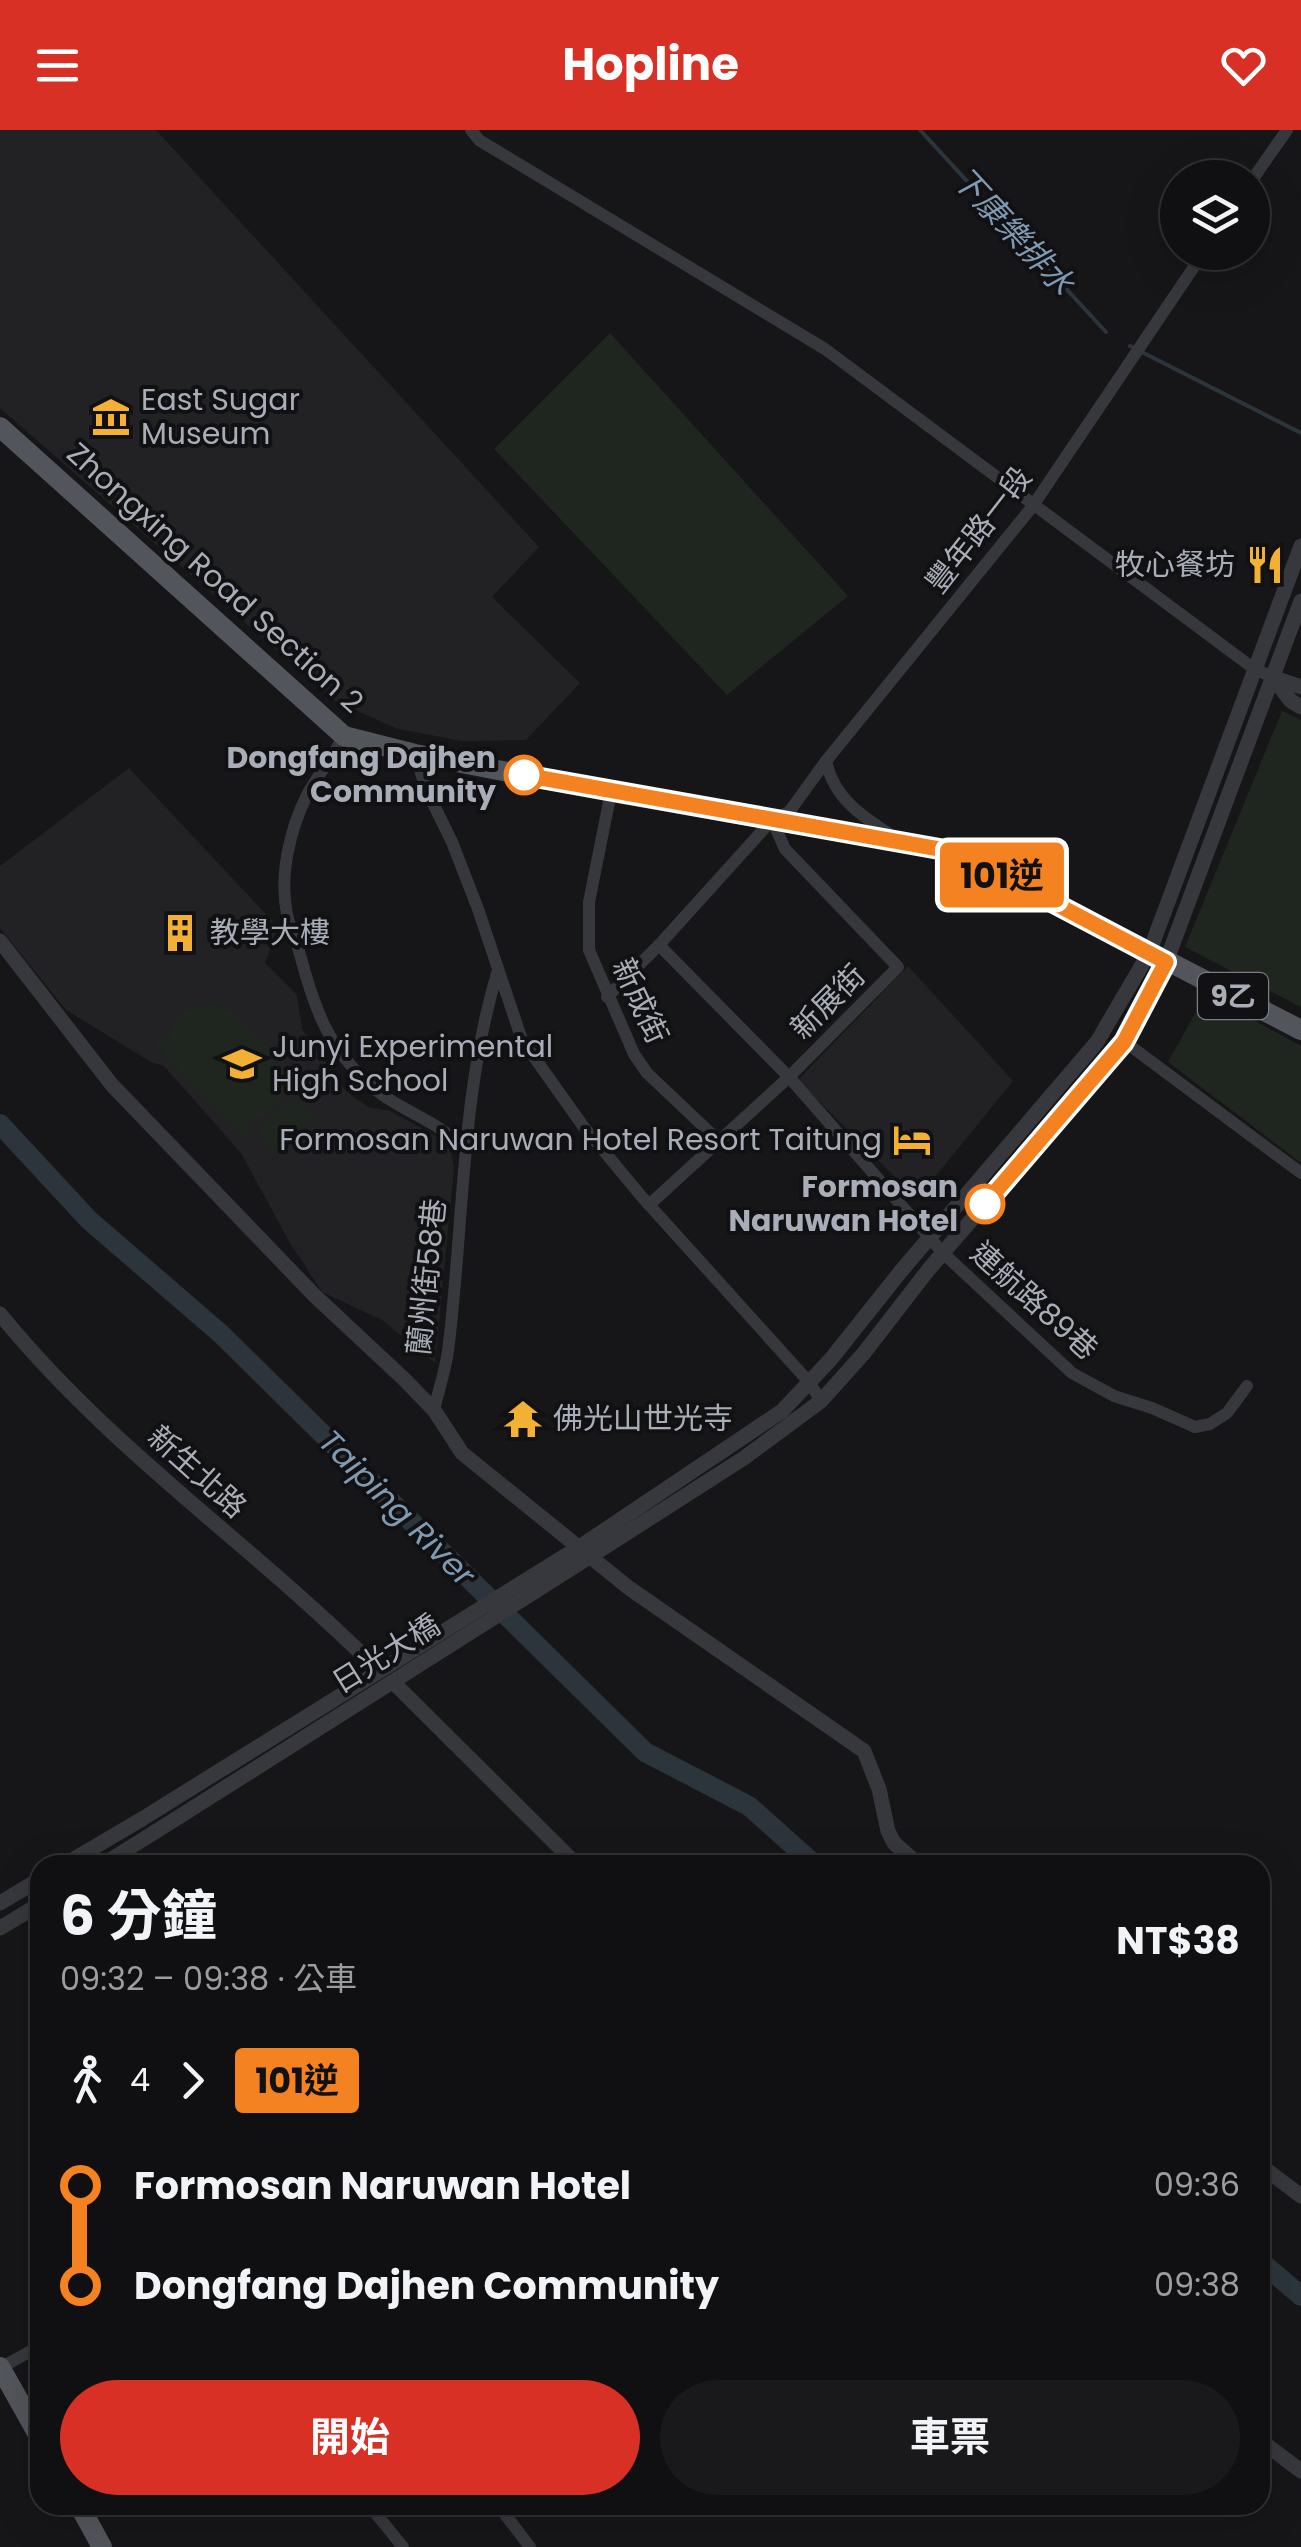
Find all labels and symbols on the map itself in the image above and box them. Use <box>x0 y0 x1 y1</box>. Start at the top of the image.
water label: 下康樂排水 <box>942 157 1086 306</box>
place label: East Sugar Museum <box>141 378 300 455</box>
museum icon: East Sugar Museum <box>90 396 132 438</box>
street label: Zhongxing Road Section 2 <box>58 433 373 723</box>
street label: 豐年路一段 <box>915 457 1042 602</box>
place label: 牧心餐坊 <box>1115 543 1235 586</box>
restaurant icon: 牧心餐坊 <box>1244 544 1286 586</box>
place label: Dongfang Dajhen Community <box>226 736 496 813</box>
marker: Dongfang Dajhen Community <box>505 756 543 794</box>
line badge: 101逆 <box>932 842 1072 908</box>
place label: 教學大樓 <box>210 911 330 954</box>
building icon: 教學大樓 <box>159 912 201 954</box>
street label: 新成街 <box>602 951 679 1051</box>
street label: 新展街 <box>781 955 875 1049</box>
road number: 9乙 <box>1198 973 1268 1019</box>
place label: Junyi Experimental High School <box>272 1025 553 1102</box>
school or university icon: Junyi Experimental High School <box>221 1043 263 1085</box>
place label: Formosan Naruwan Hotel Resort Taitung <box>279 1118 882 1161</box>
hotel icon: Formosan Naruwan Hotel Resort Taitung <box>891 1119 933 1161</box>
place label: Formosan Naruwan Hotel <box>729 1165 958 1242</box>
marker: Formosan Naruwan Hotel <box>966 1185 1004 1223</box>
street label: 蘭州街58巷 <box>397 1196 456 1358</box>
street label: 連航路89巷 <box>961 1232 1107 1369</box>
place label: 佛光山世光寺 <box>553 1397 733 1440</box>
temple icon: 佛光山世光寺 <box>502 1398 544 1440</box>
street label: 新生北路 <box>138 1416 256 1528</box>
water label: Taiping River <box>309 1419 487 1597</box>
street label: 日光大橋 <box>323 1604 448 1704</box>

